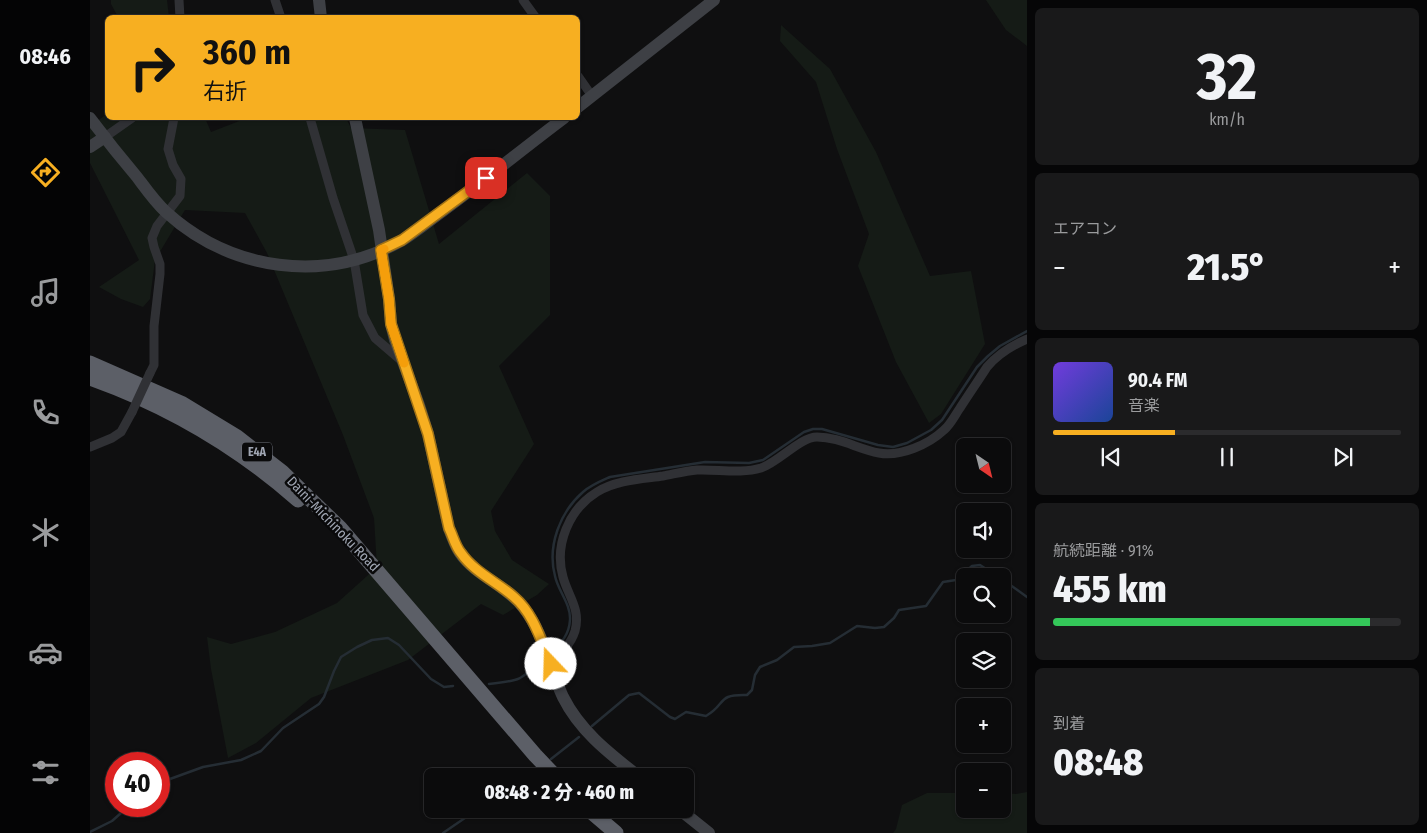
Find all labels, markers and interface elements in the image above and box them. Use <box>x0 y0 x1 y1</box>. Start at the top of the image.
text: 360 m <box>203 31 291 73</box>
icon: right <box>120 35 185 100</box>
text: 32 <box>1197 38 1257 116</box>
text: 08:46 <box>19 43 71 70</box>
text: 右折 <box>203 78 247 105</box>
text: km/h <box>1209 110 1245 129</box>
icon: directions <box>28 155 63 190</box>
pin <box>465 157 507 199</box>
icon: arrive <box>472 164 500 192</box>
text: エアコン <box>1053 219 1117 238</box>
text: 21.5° <box>1187 244 1267 290</box>
text: − <box>1053 251 1066 284</box>
text: + <box>1388 251 1401 284</box>
icon: music <box>28 275 63 310</box>
text: 90.4 FM <box>1128 369 1187 392</box>
icon: phone <box>28 395 63 430</box>
text: 音楽 <box>1128 396 1160 415</box>
north arrow <box>956 438 1011 492</box>
map controls <box>956 438 1011 818</box>
road number: E4A <box>242 442 272 462</box>
icon: previous <box>1097 443 1125 471</box>
icon: pause <box>1213 443 1241 471</box>
icon: next <box>1329 443 1357 471</box>
street label: Daini-Michinoku Road <box>283 473 383 575</box>
button: sound <box>956 503 1011 558</box>
icon: climate <box>28 515 63 550</box>
text: 航続距離 · 91% <box>1053 541 1154 560</box>
text: 455 km <box>1053 566 1167 612</box>
button: search <box>956 568 1011 623</box>
button: layers <box>956 633 1011 688</box>
icon: car <box>28 635 63 670</box>
position arrow <box>524 637 576 689</box>
button: + <box>956 698 1011 753</box>
text: 到着 <box>1053 714 1085 733</box>
text: 08:48 <box>1053 739 1143 785</box>
speed limit sign: 40 <box>105 752 170 817</box>
icon: filters <box>28 755 63 790</box>
button: − <box>956 763 1011 818</box>
text: 08:48 · 2 分 · 460 m <box>484 781 634 804</box>

